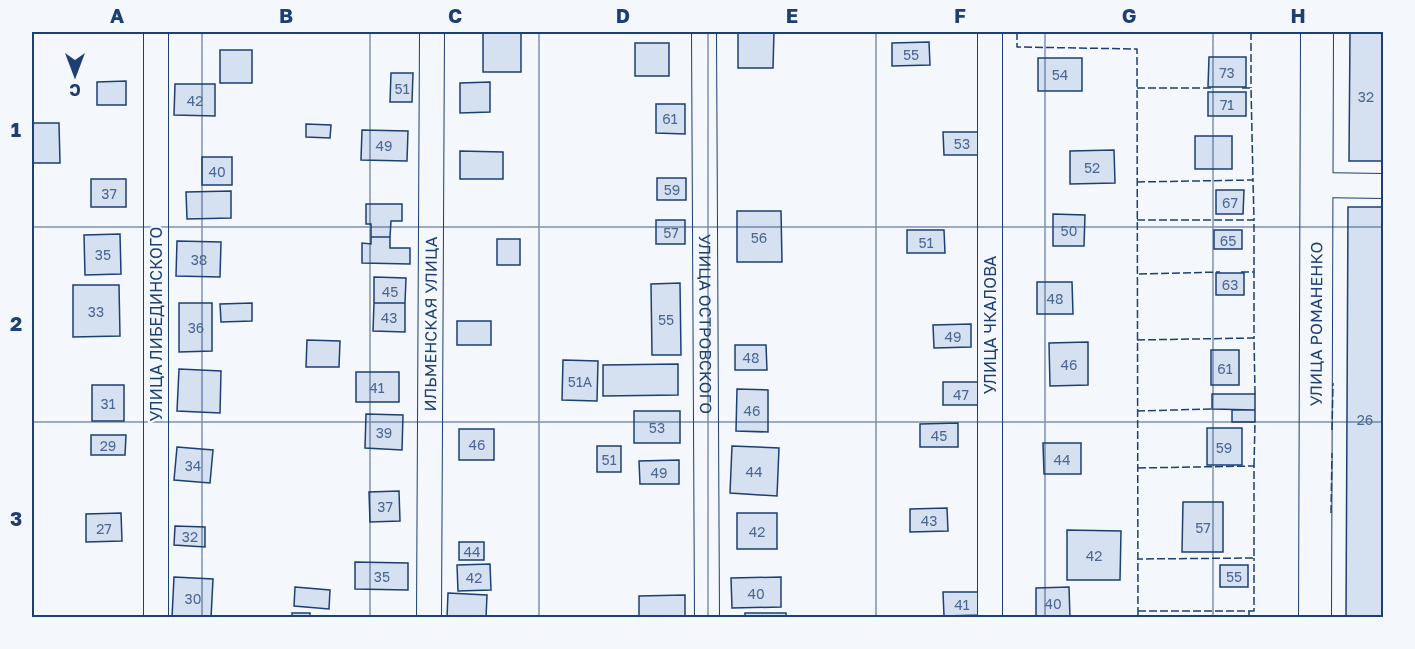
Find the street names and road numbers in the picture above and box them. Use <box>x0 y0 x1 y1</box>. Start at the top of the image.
street label: УЛИЦА ЛИБЕДИНСКОГО <box>146 227 166 421</box>
street label: УЛИЦА ОСТРОВСКОГО <box>695 234 716 414</box>
street label: ИЛЬМЕНСКАЯ УЛИЦА <box>420 236 441 411</box>
street label: УЛИЦА РОМАНЕНКО <box>1306 242 1326 406</box>
street label: УЛИЦА ЧКАЛОВА <box>980 255 1000 394</box>

